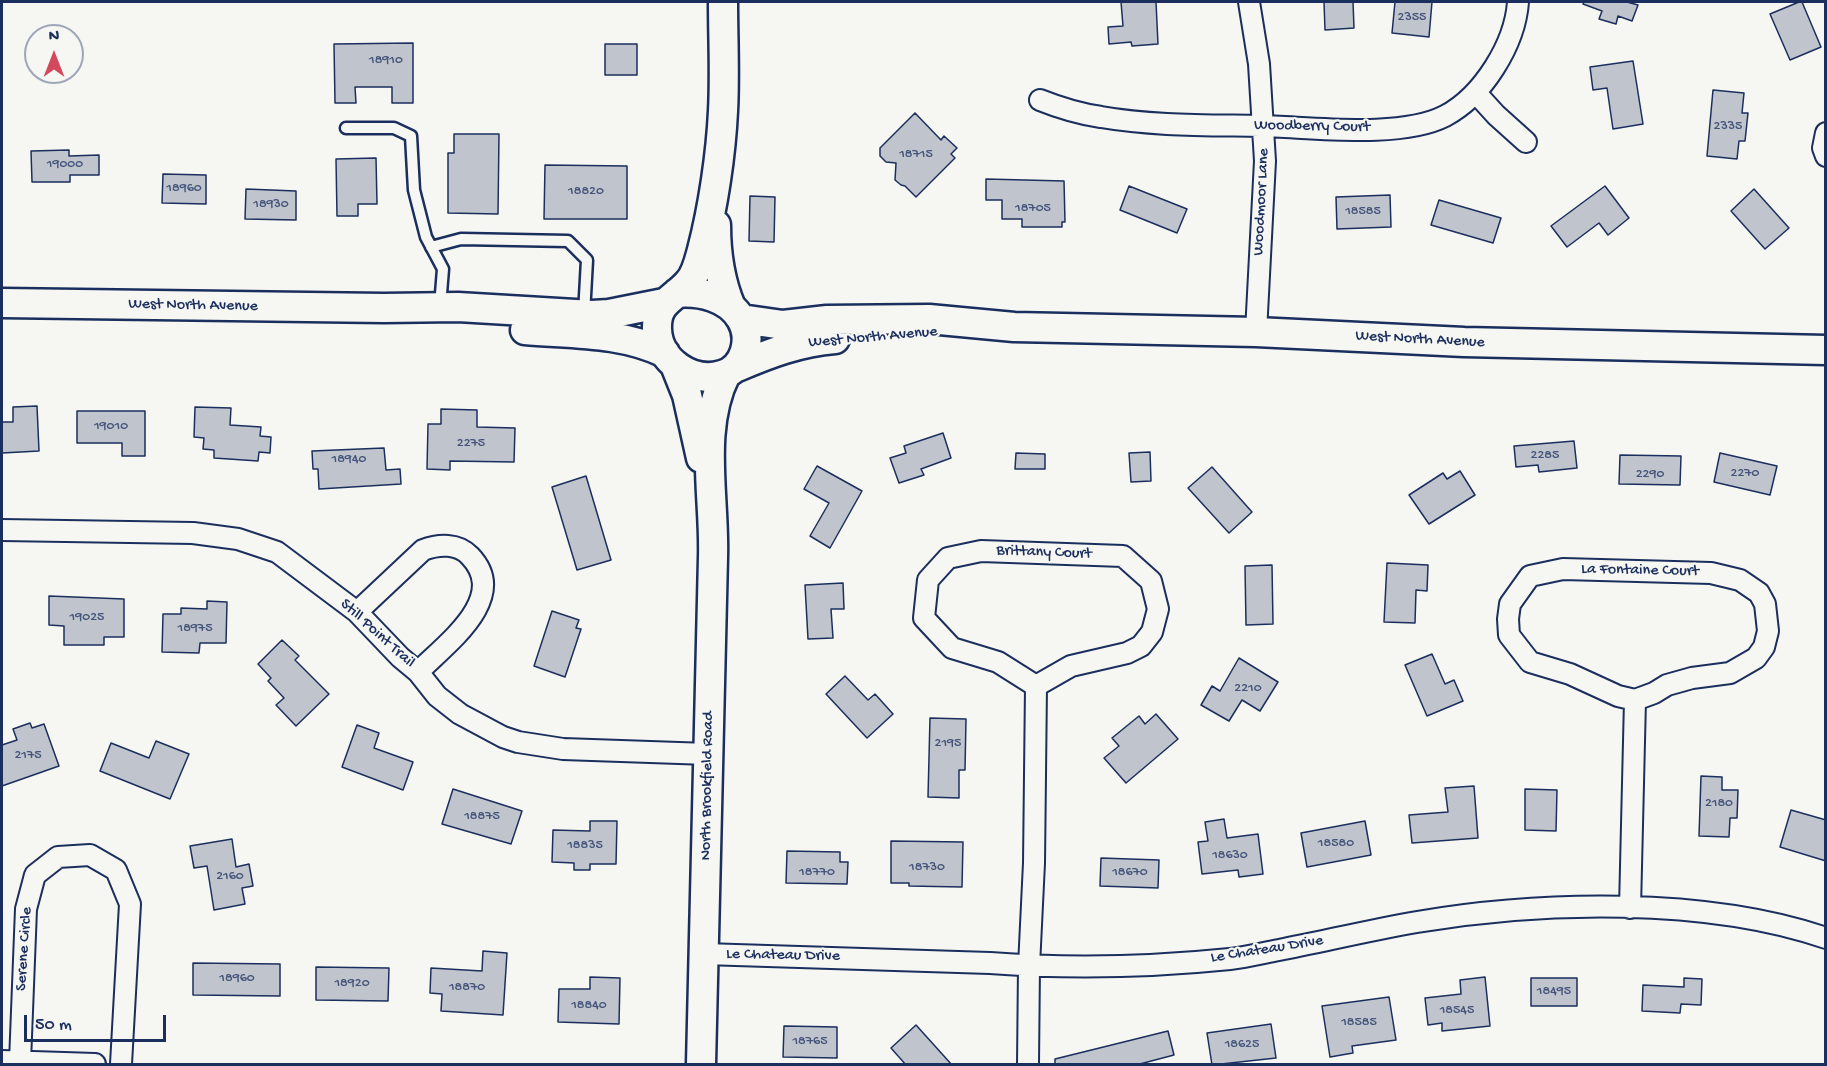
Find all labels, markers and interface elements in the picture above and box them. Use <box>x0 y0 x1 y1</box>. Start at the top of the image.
house number: 2355 <box>1398 10 1426 26</box>
north arrow <box>24 24 84 84</box>
text: N <box>49 28 59 47</box>
house number: 18910 <box>369 53 403 69</box>
street label: Woodberry Court <box>1254 116 1370 138</box>
house number: 2335 <box>1714 119 1742 135</box>
house number: 18715 <box>899 147 933 163</box>
street label: Woodmoor Lane <box>1250 148 1274 256</box>
house number: 19000 <box>47 157 83 173</box>
house number: 18960 <box>166 181 202 197</box>
house number: 18820 <box>568 184 604 200</box>
house number: 18930 <box>253 197 289 213</box>
house number: 18705 <box>1015 201 1051 217</box>
house number: 18585 <box>1345 204 1381 220</box>
street label: West North Avenue <box>128 295 258 317</box>
street label: West North Avenue <box>808 323 938 353</box>
street label: West North Avenue <box>1355 327 1485 353</box>
house number: 19010 <box>94 419 128 435</box>
house number: 2275 <box>457 436 485 452</box>
house number: 2285 <box>1531 448 1559 464</box>
house number: 18940 <box>332 452 366 468</box>
house number: 2270 <box>1731 466 1759 482</box>
house number: 2290 <box>1636 467 1664 483</box>
street label: Brittany Court <box>996 542 1092 564</box>
street label: La Fontaine Court <box>1581 560 1699 582</box>
street label: Still Point Trail <box>335 595 419 673</box>
house number: 19025 <box>70 610 104 626</box>
house number: 18975 <box>178 621 212 637</box>
house number: 2210 <box>1234 681 1262 697</box>
street label: North Brookfield Road <box>697 711 719 861</box>
house number: 2195 <box>935 736 961 752</box>
house number: 2175 <box>14 748 42 764</box>
house number: 2180 <box>1705 796 1733 812</box>
house number: 18875 <box>464 809 500 825</box>
house number: 18580 <box>1318 836 1354 852</box>
house number: 18835 <box>567 838 603 854</box>
house number: 18630 <box>1212 848 1248 864</box>
house number: 18730 <box>909 860 945 876</box>
house number: 18770 <box>799 865 835 881</box>
house number: 18670 <box>1112 865 1148 881</box>
house number: 2160 <box>216 869 244 885</box>
street label: Serene Circle <box>12 906 38 992</box>
street label: Le Chateau Drive <box>1209 932 1325 968</box>
street label: Le Chateau Drive <box>726 945 840 967</box>
house number: 18960 <box>219 971 255 987</box>
house number: 18920 <box>334 976 370 992</box>
house number: 18870 <box>449 980 485 996</box>
house number: 18495 <box>1537 984 1571 1000</box>
house number: 18840 <box>571 998 607 1014</box>
scale bar <box>27 1003 170 1041</box>
house number: 18545 <box>1440 1003 1474 1019</box>
text: 50 m <box>35 1015 72 1036</box>
house number: 18585 <box>1341 1015 1377 1031</box>
house number: 18765 <box>792 1034 828 1050</box>
house number: 18625 <box>1225 1037 1259 1053</box>

